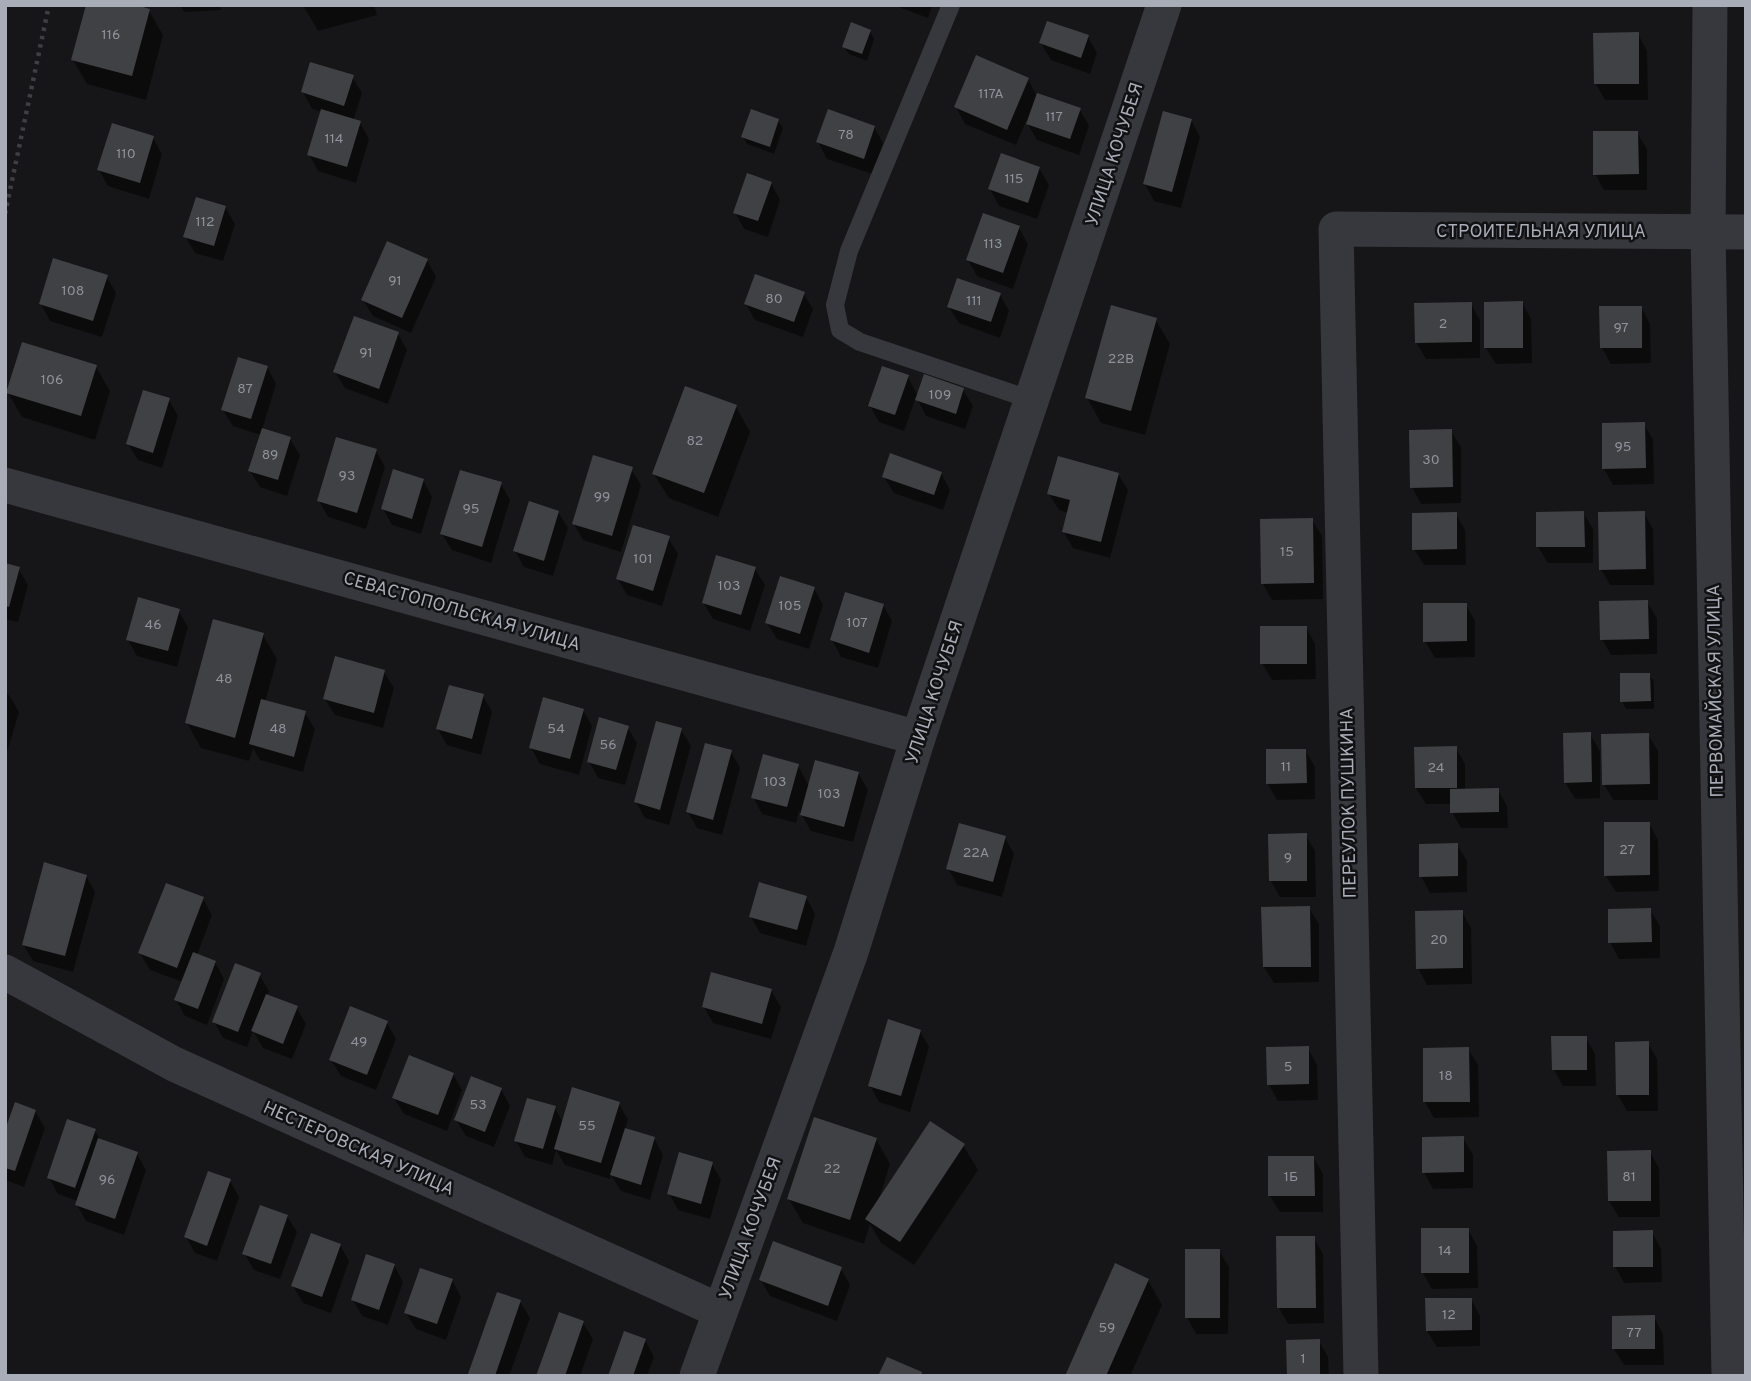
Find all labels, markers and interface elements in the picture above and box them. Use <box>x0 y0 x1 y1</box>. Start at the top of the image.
house number: 116 <box>102 27 120 44</box>
street label: УЛИЦА КОЧУБЕЯ <box>1081 80 1149 229</box>
house number: 117А <box>978 86 1004 103</box>
house number: 117 <box>1045 109 1063 126</box>
house number: 78 <box>838 127 854 144</box>
house number: 114 <box>325 131 343 148</box>
house number: 110 <box>116 146 136 163</box>
house number: 115 <box>1004 171 1024 188</box>
house number: 112 <box>195 214 215 231</box>
street label: СТРОИТЕЛЬНАЯ УЛИЦА <box>1436 221 1646 244</box>
house number: 113 <box>984 236 1002 253</box>
house number: 91 <box>388 273 402 290</box>
house number: 108 <box>62 283 84 300</box>
house number: 80 <box>765 291 783 308</box>
house number: 111 <box>966 293 982 310</box>
house number: 2 <box>1439 316 1447 333</box>
house number: 97 <box>1613 320 1629 337</box>
house number: 91 <box>359 345 373 362</box>
house number: 22В <box>1108 351 1134 368</box>
house number: 106 <box>41 372 63 389</box>
house number: 87 <box>237 381 253 398</box>
house number: 109 <box>929 387 951 404</box>
house number: 82 <box>687 433 703 450</box>
house number: 95 <box>1614 439 1632 456</box>
house number: 89 <box>262 447 278 464</box>
house number: 30 <box>1422 452 1440 469</box>
house number: 93 <box>339 468 355 485</box>
house number: 99 <box>594 489 610 506</box>
house number: 95 <box>462 501 480 518</box>
house number: 15 <box>1280 544 1294 561</box>
house number: 101 <box>633 551 653 568</box>
street label: СЕВАСТОПОЛЬСКАЯ УЛИЦА <box>340 567 583 657</box>
house number: 103 <box>718 578 740 595</box>
street label: ПЕРВОМАЙСКАЯ УЛИЦА <box>1701 584 1730 798</box>
house number: 105 <box>779 598 801 615</box>
house number: 107 <box>846 615 868 632</box>
house number: 46 <box>144 617 162 634</box>
street label: УЛИЦА КОЧУБЕЯ <box>901 618 969 767</box>
house number: 48 <box>215 671 233 688</box>
street label: ПЕРЕУЛОК ПУШКИНА <box>1336 707 1363 898</box>
house number: 48 <box>269 721 287 738</box>
house number: 54 <box>547 721 565 738</box>
house number: 56 <box>599 737 617 754</box>
house number: 11 <box>1281 759 1291 776</box>
house number: 24 <box>1427 760 1445 777</box>
house number: 103 <box>764 774 786 791</box>
house number: 103 <box>818 786 840 803</box>
house number: 27 <box>1619 842 1635 859</box>
house number: 22А <box>963 845 989 862</box>
house number: 9 <box>1284 850 1292 867</box>
house number: 20 <box>1430 932 1448 949</box>
house number: 49 <box>351 1034 367 1051</box>
house number: 5 <box>1284 1059 1292 1076</box>
house number: 18 <box>1439 1068 1453 1085</box>
street label: НЕСТЕРОВСКАЯ УЛИЦА <box>259 1097 458 1202</box>
house number: 53 <box>469 1097 487 1114</box>
house number: 55 <box>578 1118 596 1135</box>
street label: УЛИЦА КОЧУБЕЯ <box>715 1154 788 1303</box>
house number: 22 <box>823 1161 841 1178</box>
house number: 1Б <box>1284 1169 1298 1186</box>
house number: 81 <box>1622 1169 1636 1186</box>
house number: 96 <box>99 1172 115 1189</box>
house number: 14 <box>1438 1243 1452 1260</box>
house number: 12 <box>1442 1307 1456 1324</box>
house number: 59 <box>1099 1320 1115 1337</box>
house number: 77 <box>1626 1325 1642 1342</box>
house number: 1 <box>1300 1351 1306 1368</box>

